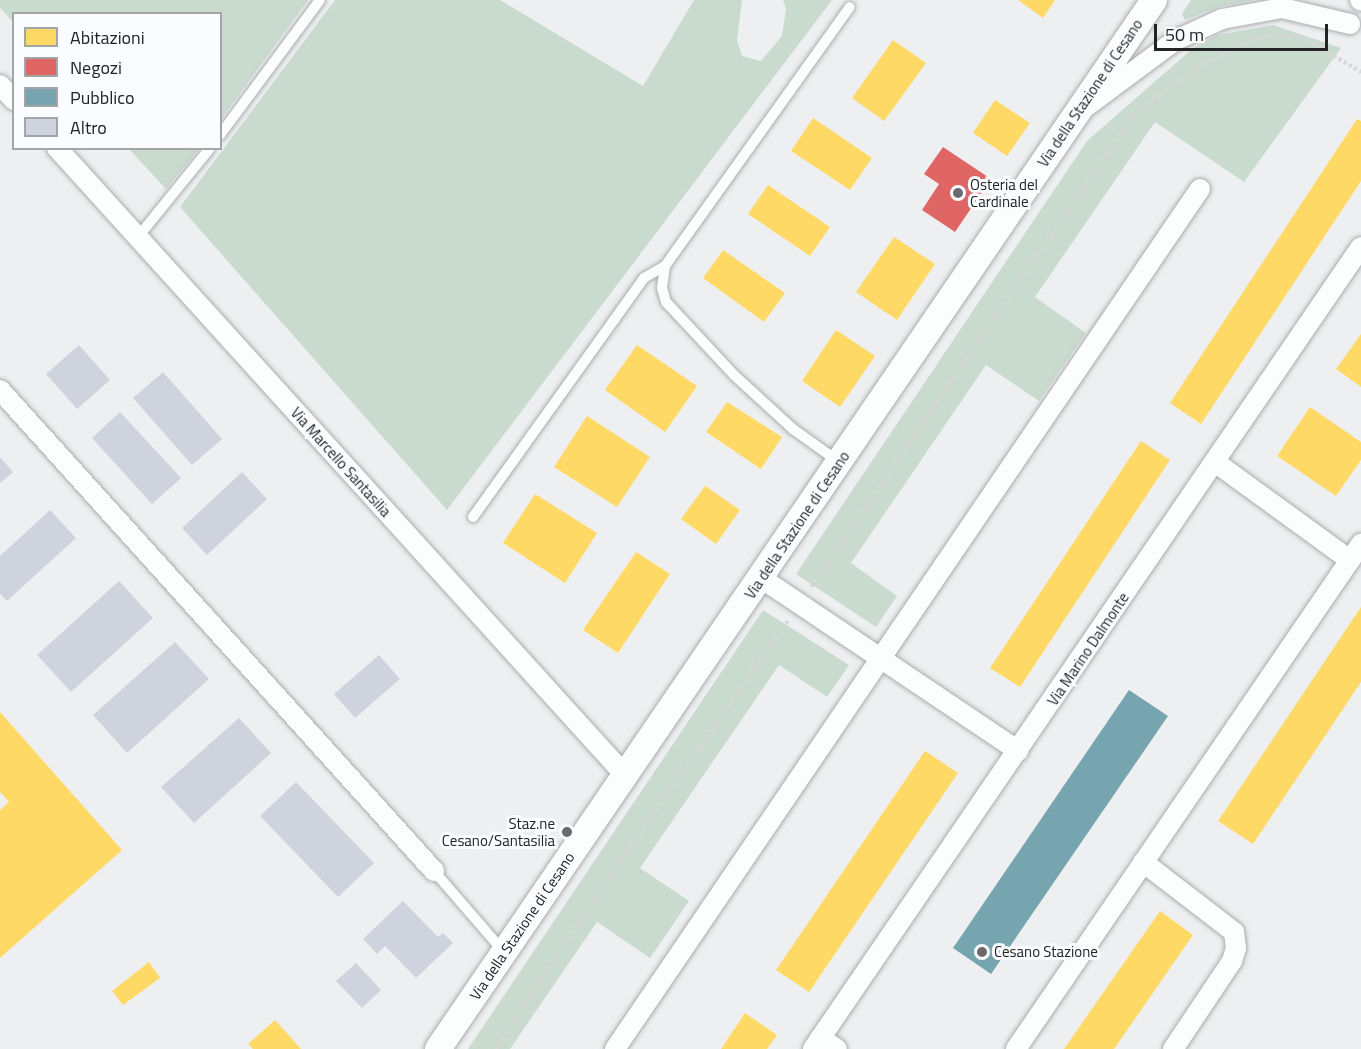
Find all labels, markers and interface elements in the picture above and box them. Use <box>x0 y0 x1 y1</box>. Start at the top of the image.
legend <box>12 12 222 150</box>
scale bar <box>1157 12 1331 50</box>
street label: Via della Stazione di Cesano <box>1034 16 1146 170</box>
text: 50 m <box>1165 21 1204 48</box>
text: Abitazioni <box>70 24 145 51</box>
text: Negozi <box>70 54 122 81</box>
text: Pubblico <box>70 84 135 111</box>
text: Altro <box>70 114 107 141</box>
place label: Osteria del Cardinale <box>970 175 1038 210</box>
marker: Osteria del Cardinale <box>951 186 965 200</box>
street label: Via Marcello Santasilia <box>287 404 395 520</box>
street label: Via della Stazione di Cesano <box>741 448 853 602</box>
street label: Via Marino Dalmonte <box>1043 589 1133 709</box>
place label: Staz.ne Cesano/Santasilia <box>442 814 555 849</box>
marker: Staz.ne Cesano/Santasilia <box>560 825 574 839</box>
street label: Via della Stazione di Cesano <box>466 849 578 1003</box>
place label: Cesano Stazione <box>994 943 1098 961</box>
marker: Cesano Stazione <box>975 945 989 959</box>

